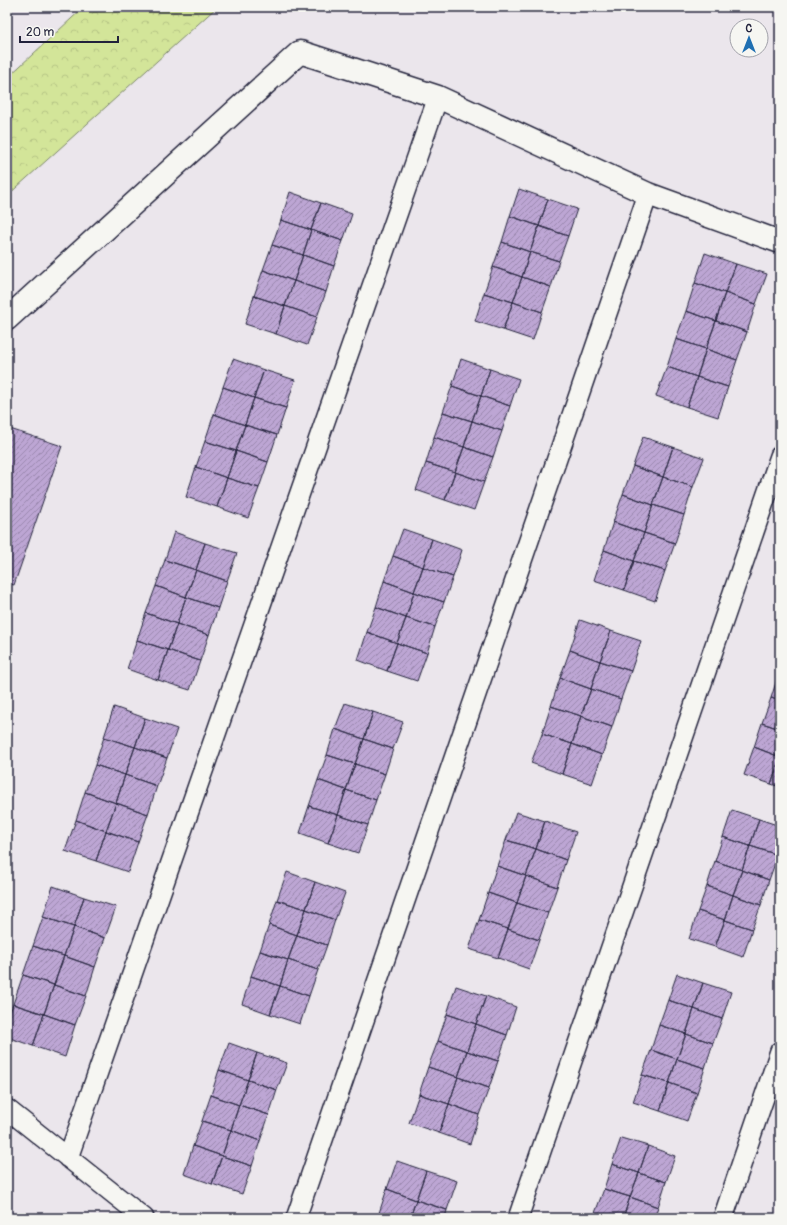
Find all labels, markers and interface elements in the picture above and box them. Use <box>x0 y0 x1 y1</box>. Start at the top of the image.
scale bar <box>20 18 118 44</box>
north arrow <box>729 18 769 58</box>
text: С <box>746 22 753 35</box>
text: 20 m <box>26 25 55 40</box>

